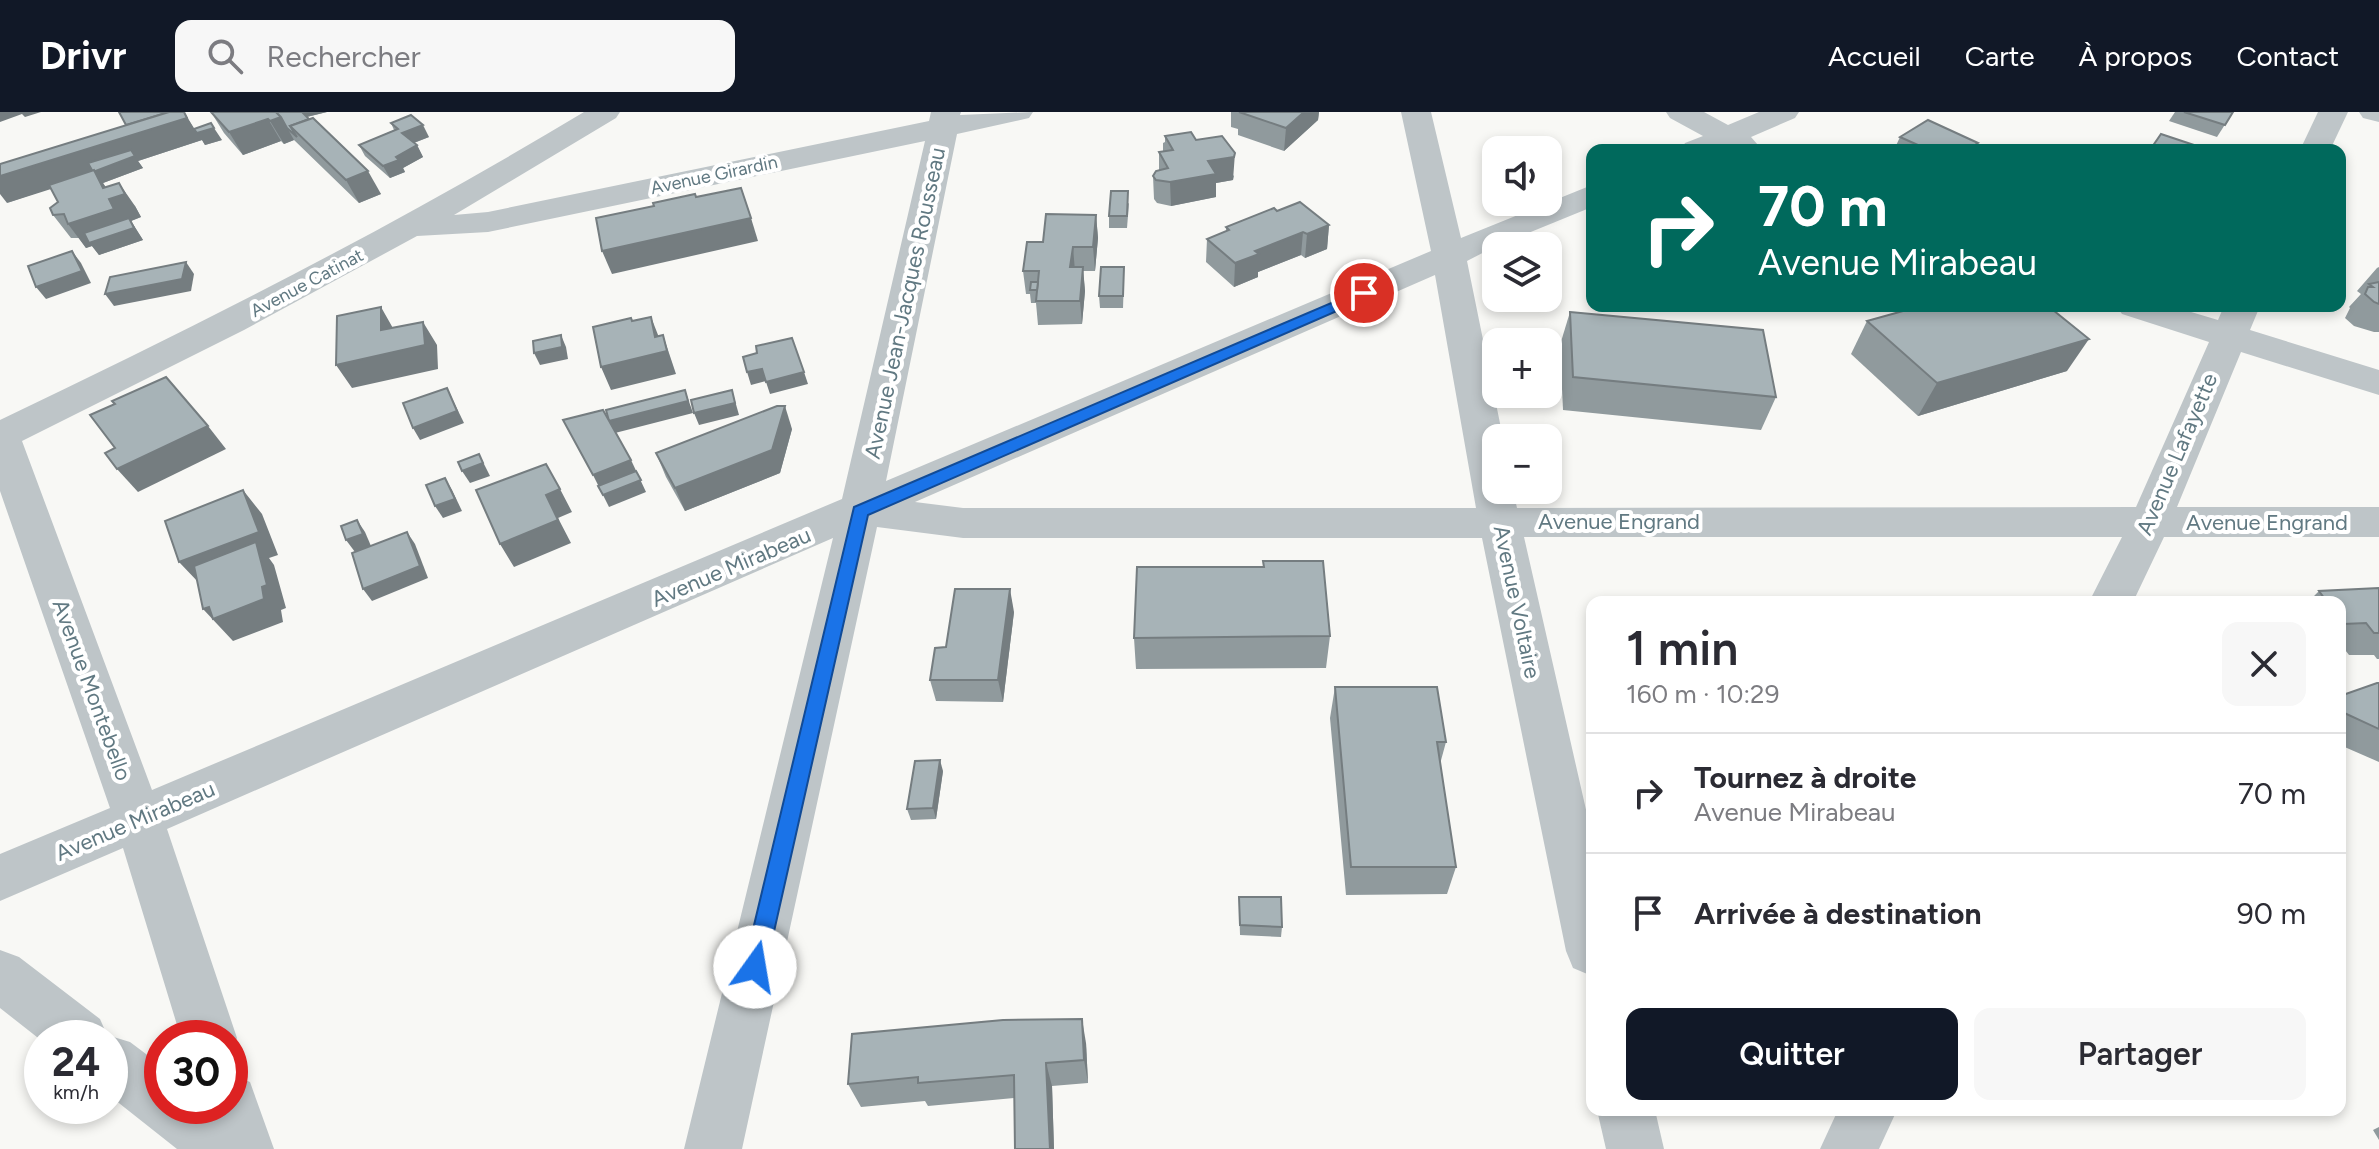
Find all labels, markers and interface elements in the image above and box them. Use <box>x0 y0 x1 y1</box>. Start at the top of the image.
search box <box>175 20 735 92</box>
text: Drivr <box>40 33 127 79</box>
icon: search <box>203 34 247 78</box>
text: Rechercher <box>267 38 421 75</box>
text: Accueil <box>1828 39 1921 73</box>
text: Carte <box>1965 39 2034 73</box>
text: À propos <box>2078 39 2192 73</box>
text: Contact <box>2236 39 2339 73</box>
map controls <box>1482 136 1562 504</box>
button: sound <box>1482 136 1562 216</box>
street label: Avenue Jean-Jacques Rousseau <box>859 145 951 461</box>
street label: Avenue Girardin <box>648 151 780 199</box>
text: 70 m <box>1758 173 1888 240</box>
icon: right <box>1626 176 1730 280</box>
button: layers <box>1482 232 1562 312</box>
text: Avenue Mirabeau <box>1758 241 2037 284</box>
street label: Avenue Catinat <box>247 244 367 322</box>
pin <box>1330 259 1398 327</box>
icon: arrive <box>1342 271 1386 315</box>
button: + <box>1482 328 1562 408</box>
street label: Avenue Lafayette <box>2131 369 2223 539</box>
button: − <box>1482 424 1562 504</box>
street label: Avenue Engrand <box>1538 508 1700 535</box>
street label: Avenue Engrand <box>2186 509 2348 536</box>
street label: Avenue Mirabeau <box>647 521 815 613</box>
street label: Avenue Voltaire <box>1488 523 1546 681</box>
street label: Avenue Montebello <box>47 596 137 784</box>
text: 1 min <box>1626 619 1738 677</box>
button: close <box>2222 622 2306 706</box>
text: 160 m · 10:29 <box>1626 678 1779 710</box>
text: Tournez à droite <box>1694 759 1916 796</box>
icon: right <box>1626 771 1670 815</box>
street label: Avenue Mirabeau <box>51 775 219 867</box>
text: 70 m <box>2238 775 2306 812</box>
text: Avenue Mirabeau <box>1694 796 1896 828</box>
icon: arrive <box>1626 891 1670 935</box>
text: Arrivée à destination <box>1694 895 1981 932</box>
text: 90 m <box>2237 895 2306 932</box>
position arrow <box>713 925 797 1009</box>
button: Quitter <box>1626 1008 1958 1100</box>
button: Partager <box>1974 1008 2306 1100</box>
speed limit sign: 30 <box>144 1020 248 1124</box>
text: 24 <box>52 1038 100 1086</box>
text: km/h <box>53 1080 99 1104</box>

